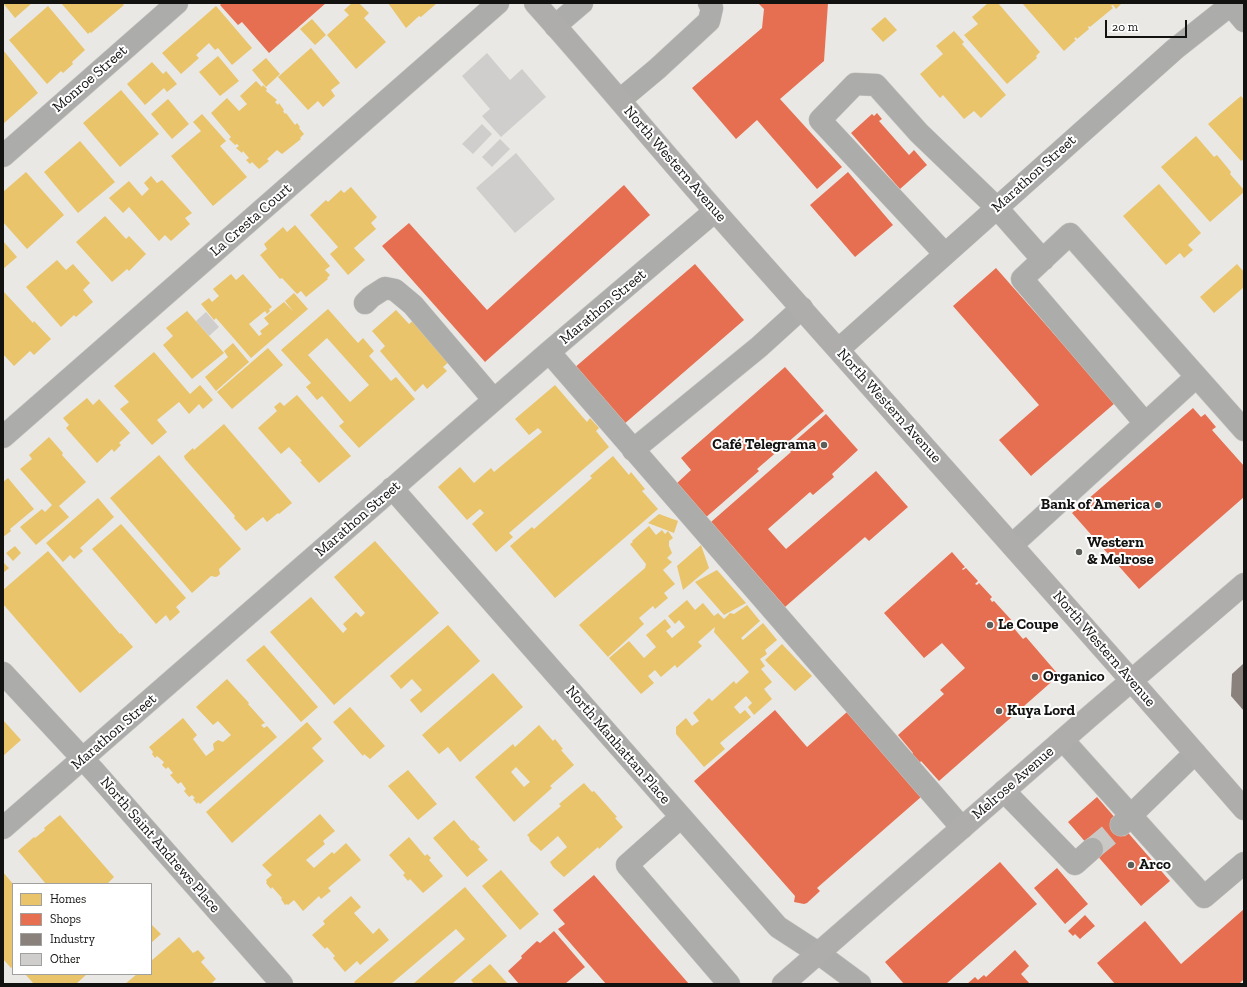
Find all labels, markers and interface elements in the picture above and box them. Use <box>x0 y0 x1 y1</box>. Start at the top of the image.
scale bar <box>1107 12 1189 38</box>
text: 20 m <box>1112 20 1138 34</box>
street label: Monroe Street <box>49 42 131 116</box>
street label: North Western Avenue <box>620 102 730 226</box>
street label: Marathon Street <box>988 131 1080 217</box>
street label: La Cresta Court <box>206 180 296 260</box>
street label: Marathon Street <box>556 266 650 348</box>
street label: North Western Avenue <box>833 345 945 467</box>
place label: Café Telegrama <box>712 436 816 454</box>
marker: Café Telegrama <box>819 440 829 450</box>
street label: Marathon Street <box>312 477 404 561</box>
place label: Bank of America <box>1041 496 1150 514</box>
marker: Bank of America <box>1153 500 1163 510</box>
place label: Western & Melrose <box>1087 534 1154 569</box>
marker: Western & Melrose <box>1074 547 1084 557</box>
street label: North Western Avenue <box>1049 587 1159 711</box>
place label: Le Coupe <box>998 616 1059 634</box>
marker: Le Coupe <box>985 620 995 630</box>
place label: Organico <box>1043 668 1105 686</box>
marker: Organico <box>1030 672 1040 682</box>
street label: North Manhattan Place <box>562 682 674 808</box>
street label: Marathon Street <box>68 690 160 774</box>
place label: Kuya Lord <box>1007 702 1075 720</box>
marker: Kuya Lord <box>994 706 1004 716</box>
street label: Melrose Avenue <box>968 743 1058 823</box>
street label: North Saint Andrews Place <box>96 773 224 917</box>
place label: Arco <box>1139 856 1171 874</box>
marker: Arco <box>1126 860 1136 870</box>
legend <box>12 883 152 975</box>
text: Homes <box>50 892 86 906</box>
text: Shops <box>50 912 81 926</box>
text: Industry <box>50 932 95 946</box>
text: Other <box>50 952 81 966</box>

